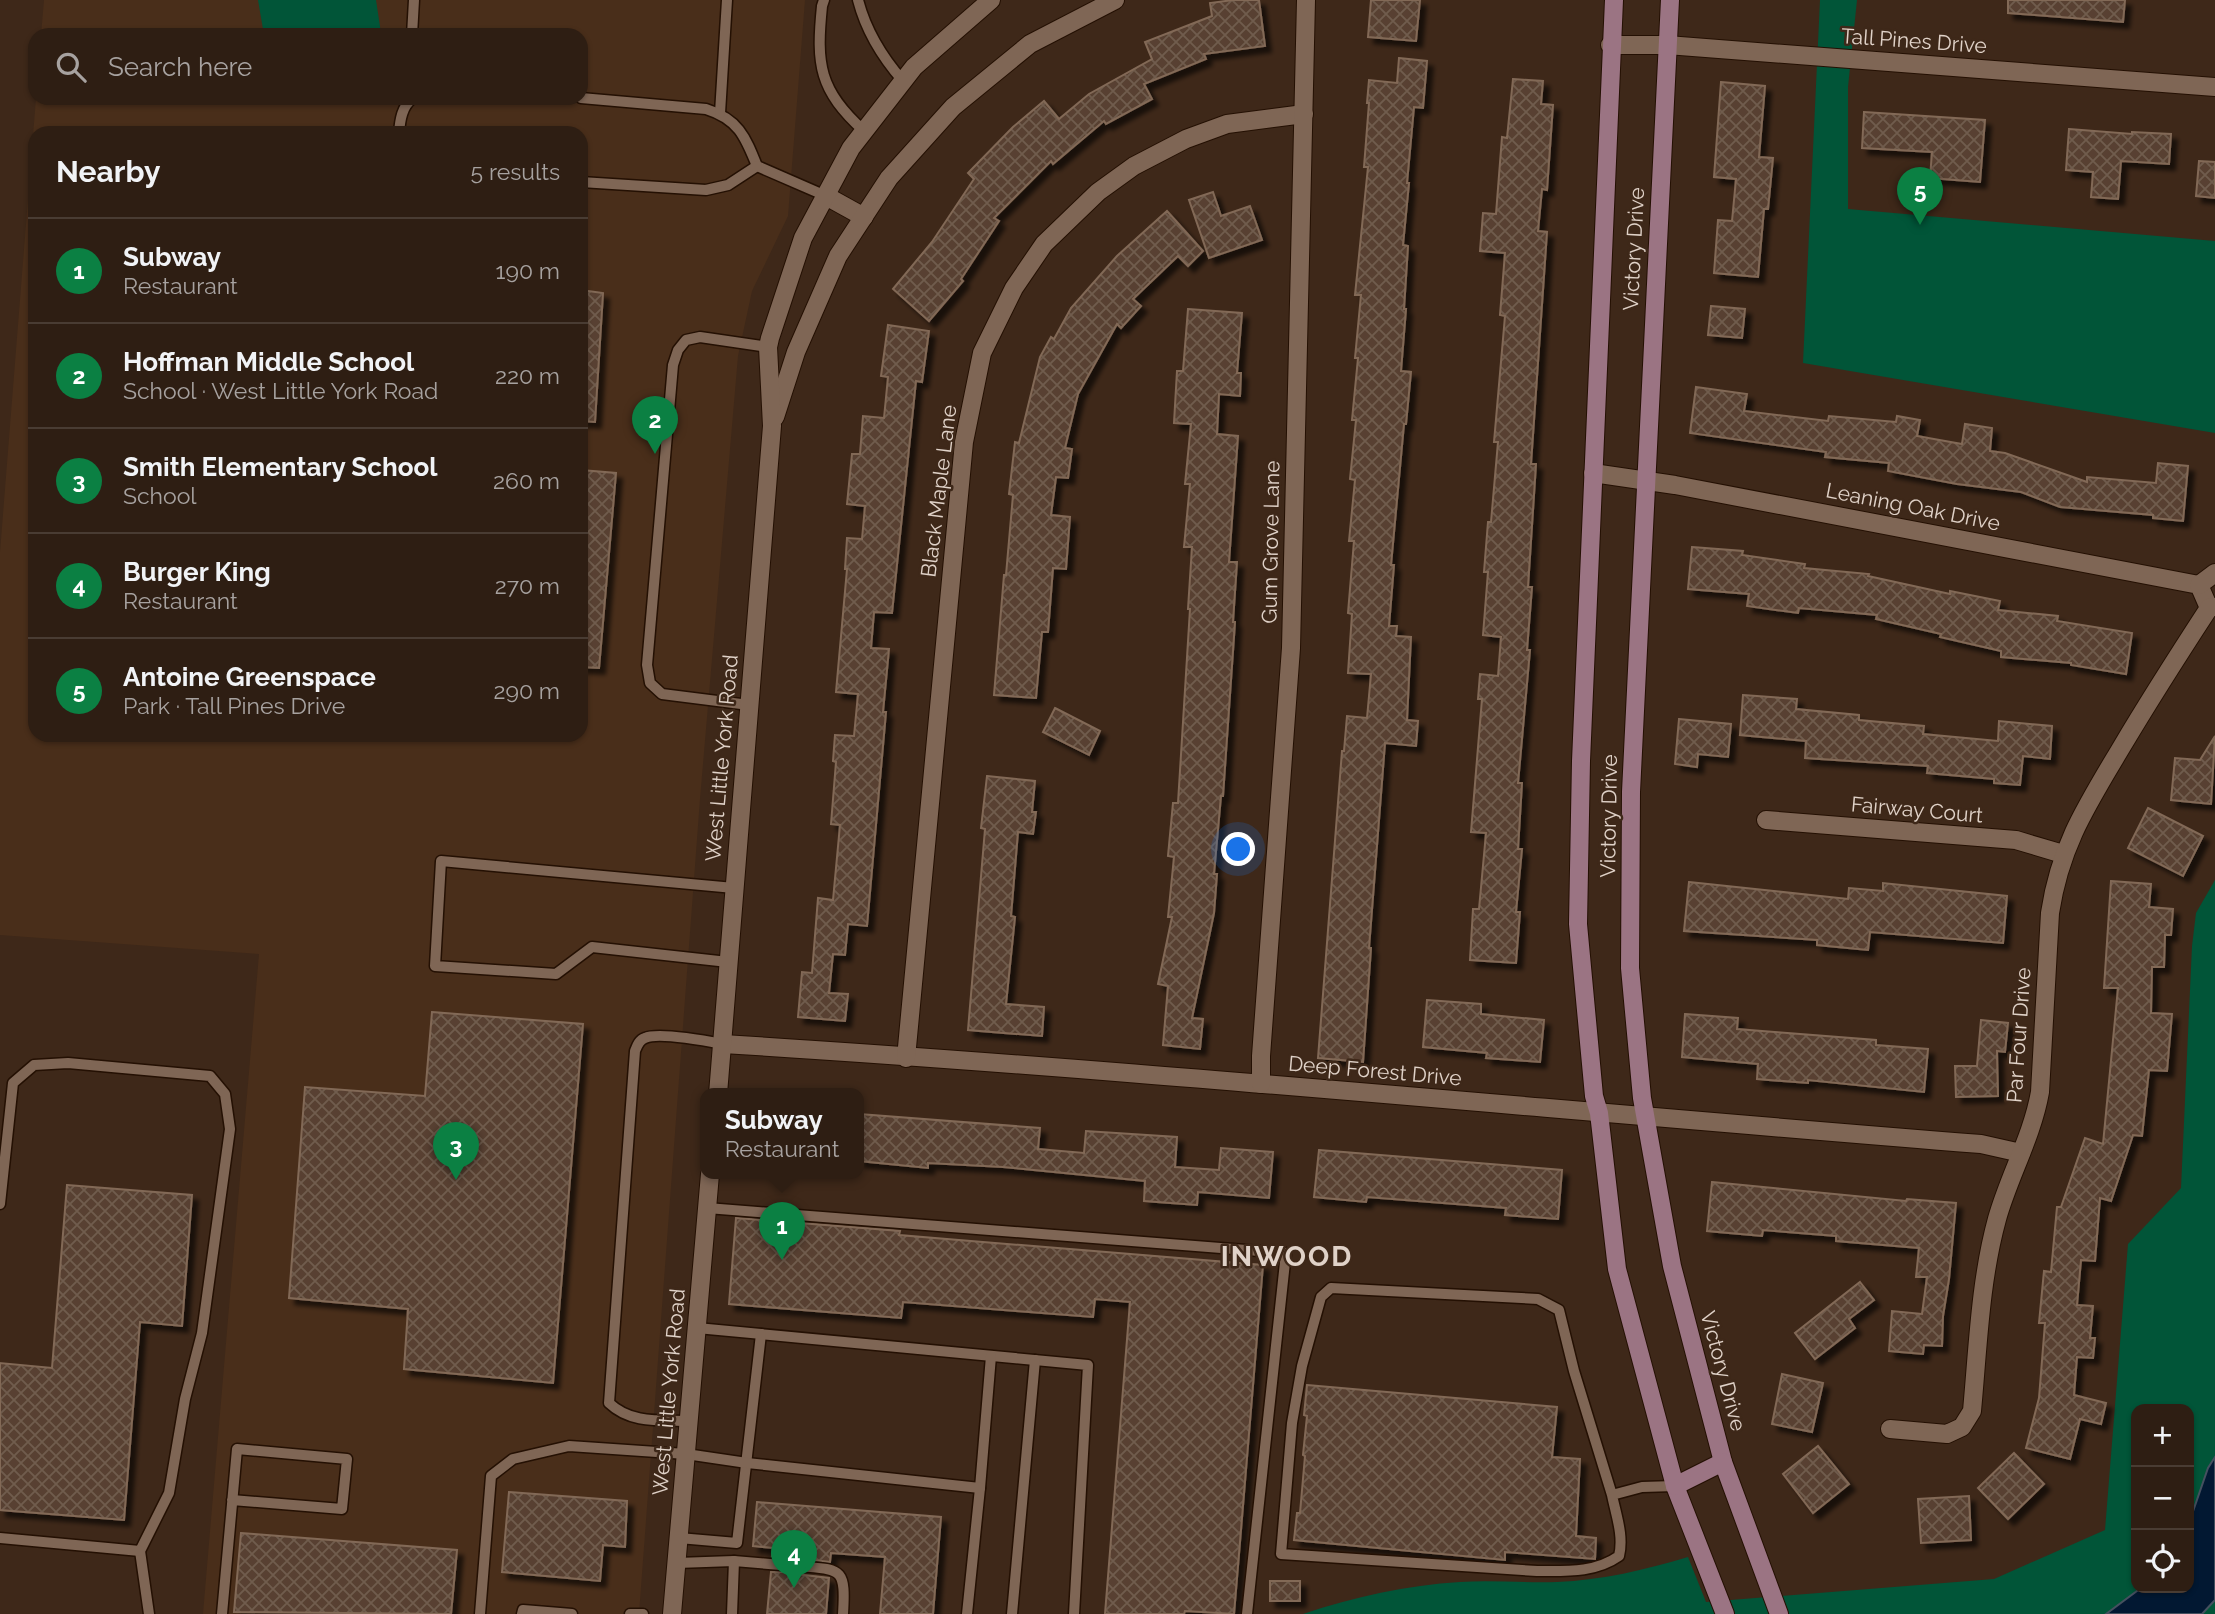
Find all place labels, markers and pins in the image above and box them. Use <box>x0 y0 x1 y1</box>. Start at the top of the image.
pin: 5 <box>1897 167 1943 225</box>
pin: 2 <box>632 396 678 454</box>
pin: 3 <box>433 1122 479 1180</box>
pin: 1 <box>759 1202 805 1260</box>
pin: 4 <box>771 1530 817 1588</box>

